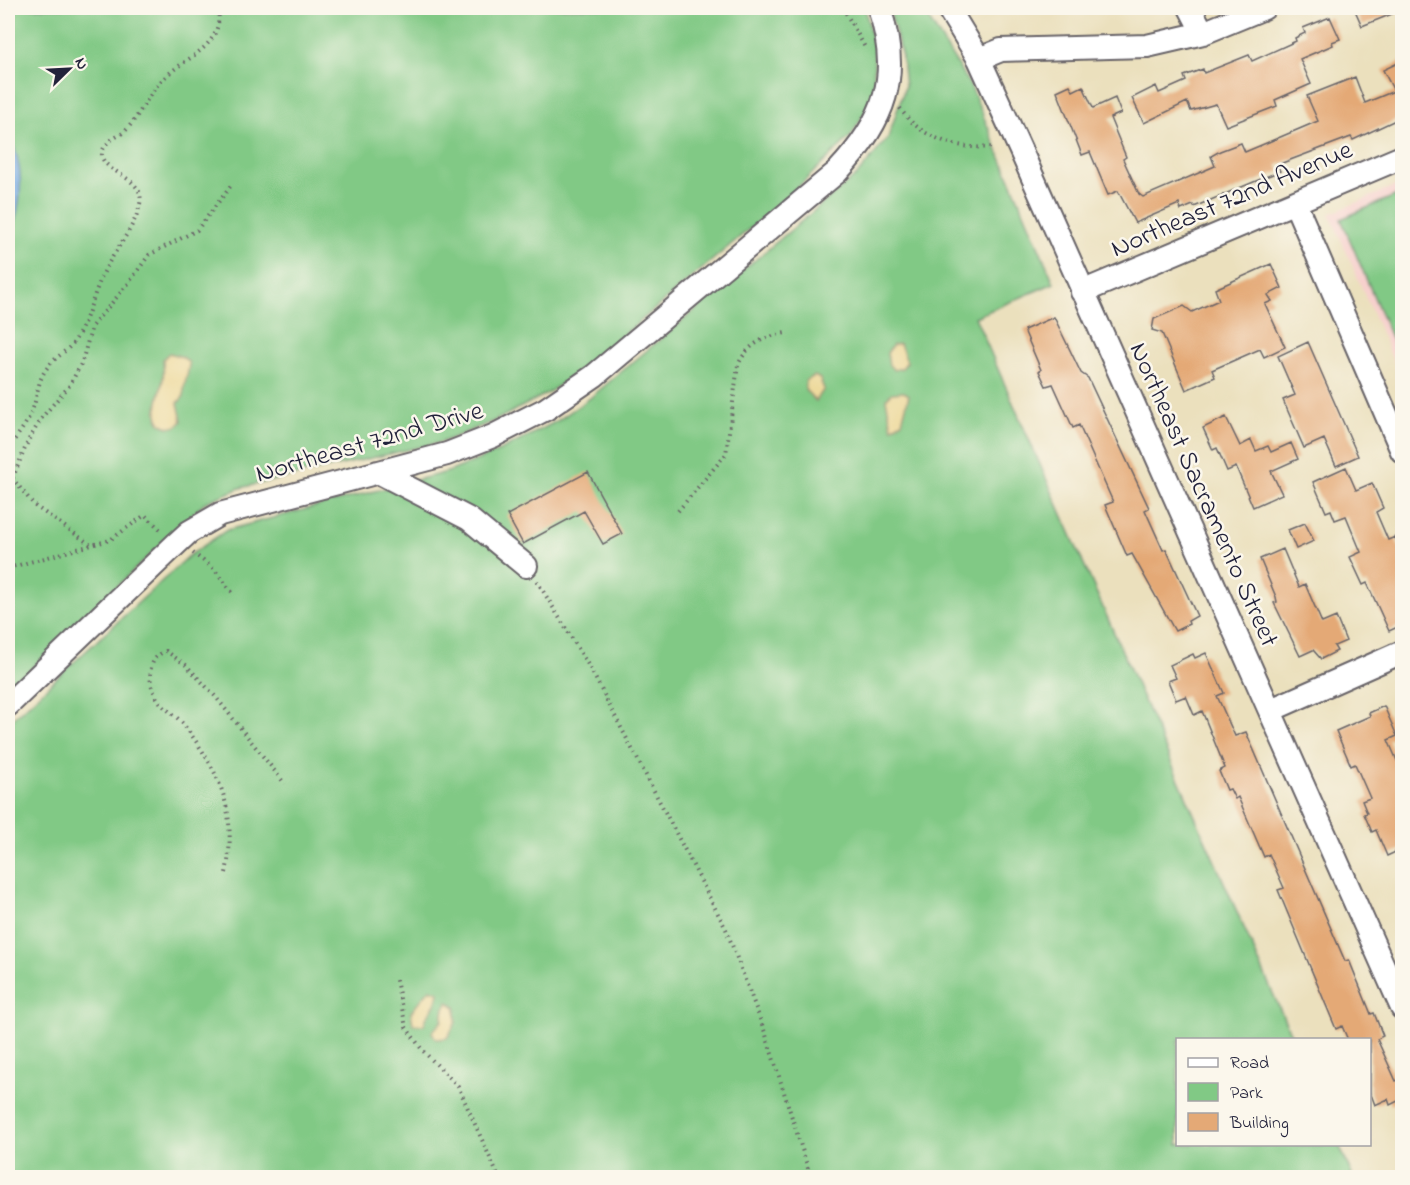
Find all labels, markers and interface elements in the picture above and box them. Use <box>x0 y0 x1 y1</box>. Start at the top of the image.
north arrow <box>39 39 99 99</box>
text: N <box>68 54 94 74</box>
street label: Northeast 72nd Avenue <box>1105 131 1360 269</box>
street label: Northeast Sacramento Street <box>1118 336 1288 654</box>
street label: Northeast 72nd Drive <box>251 392 489 495</box>
legend <box>1176 1038 1371 1146</box>
text: Road <box>1230 1051 1269 1077</box>
text: Park <box>1230 1081 1263 1107</box>
text: Building <box>1229 1111 1289 1138</box>

